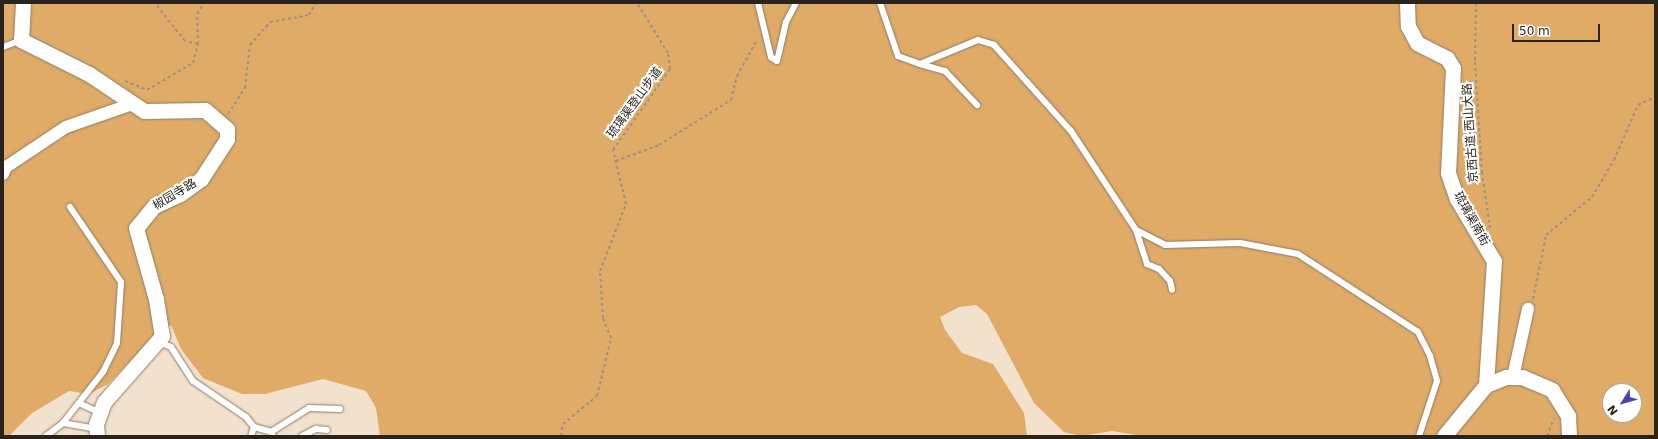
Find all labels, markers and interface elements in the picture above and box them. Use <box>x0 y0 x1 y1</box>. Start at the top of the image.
scale bar <box>1514 16 1602 42</box>
text: 50 m <box>1519 24 1550 38</box>
street label: 琉璃渠登山步道 <box>604 65 666 141</box>
street label: 京西古道·西山大路 <box>1460 83 1482 183</box>
street label: 椒园寺路 <box>151 176 199 214</box>
street label: 琉璃渠南街 <box>1450 189 1492 249</box>
north arrow <box>1602 383 1642 423</box>
text: N <box>1605 402 1621 418</box>

